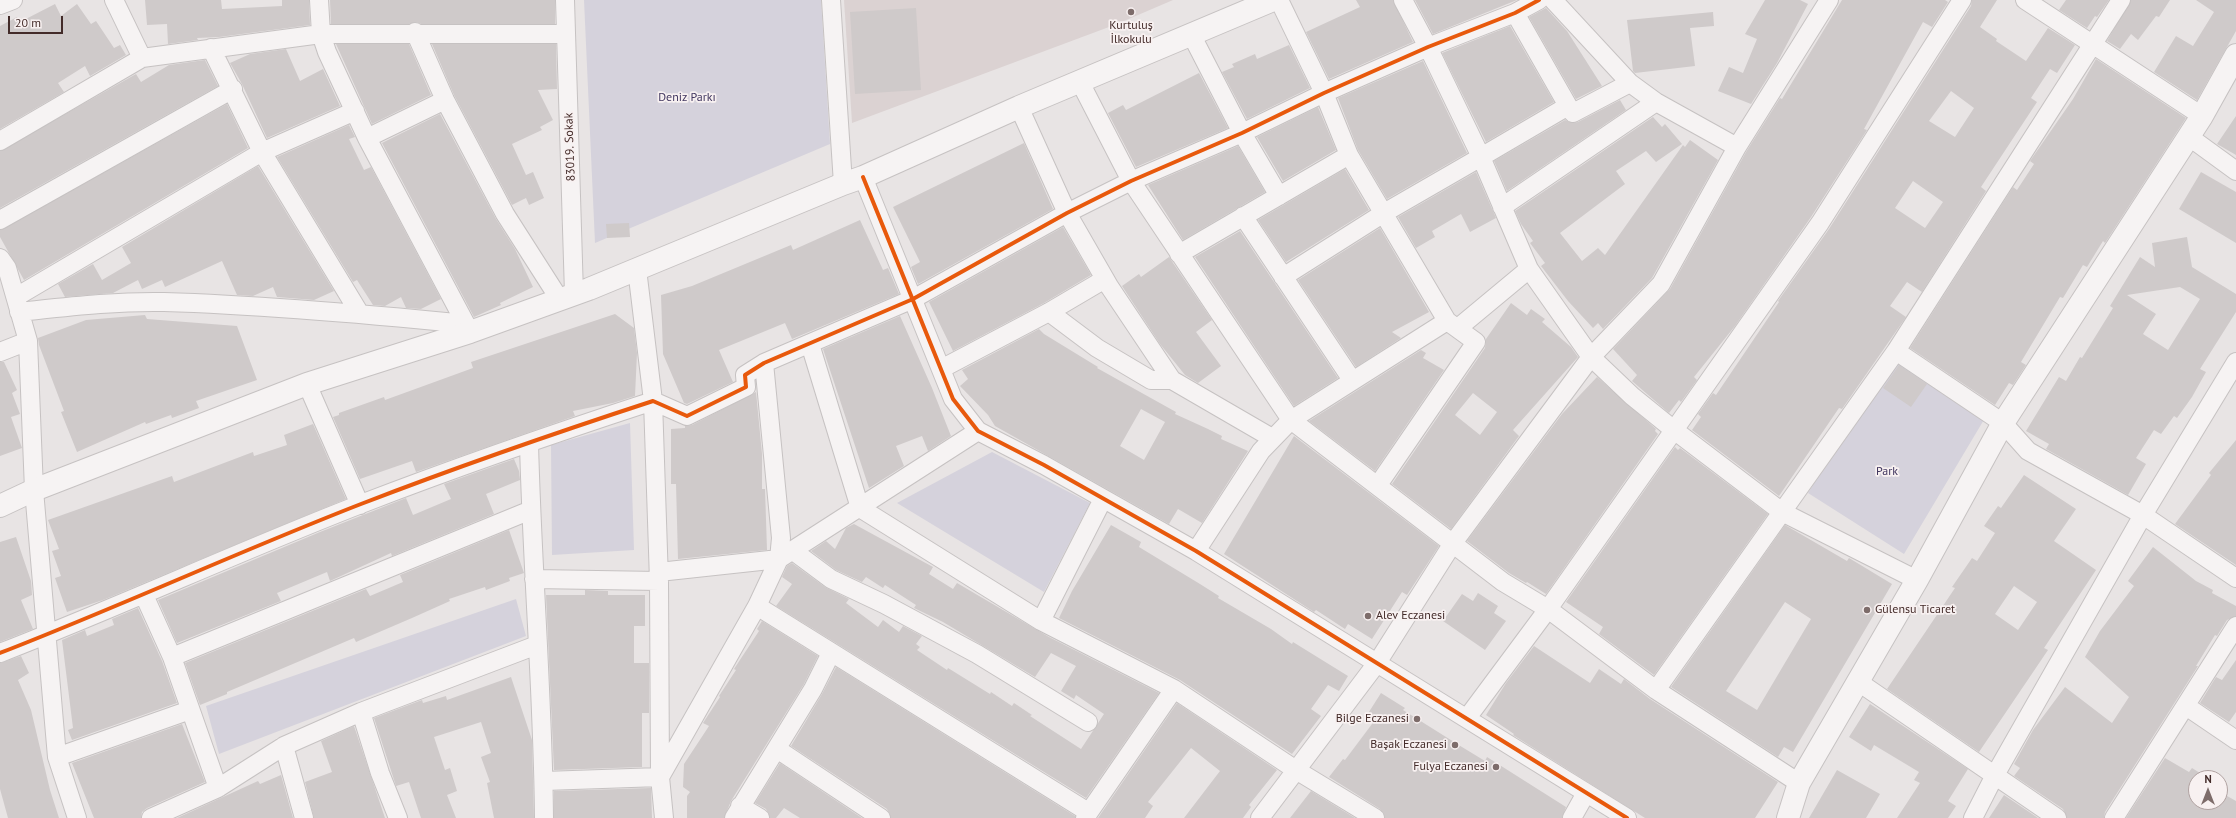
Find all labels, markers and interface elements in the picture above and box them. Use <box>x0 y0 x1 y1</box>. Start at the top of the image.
marker: Kurtuluş İlkokulu <box>1126 7 1136 17</box>
scale bar <box>10 8 65 34</box>
text: 20 m <box>15 15 41 30</box>
place label: Kurtuluş İlkokulu <box>1109 19 1153 47</box>
park label: Deniz Parkı <box>658 91 716 105</box>
street label: 83019. Sokak <box>562 112 578 182</box>
park label: Park <box>1876 465 1898 479</box>
place label: Gülensu Ticaret <box>1875 603 1955 617</box>
marker: Gülensu Ticaret <box>1862 605 1872 615</box>
place label: Alev Eczanesi <box>1376 609 1445 623</box>
marker: Alev Eczanesi <box>1363 611 1373 621</box>
place label: Bilge Eczanesi <box>1336 712 1409 726</box>
marker: Bilge Eczanesi <box>1412 714 1422 724</box>
place label: Başak Eczanesi <box>1370 738 1447 752</box>
marker: Başak Eczanesi <box>1450 740 1460 750</box>
place label: Fulya Eczanesi <box>1413 760 1488 774</box>
marker: Fulya Eczanesi <box>1491 762 1501 772</box>
north arrow <box>2188 770 2228 810</box>
text: N <box>2204 772 2212 786</box>

